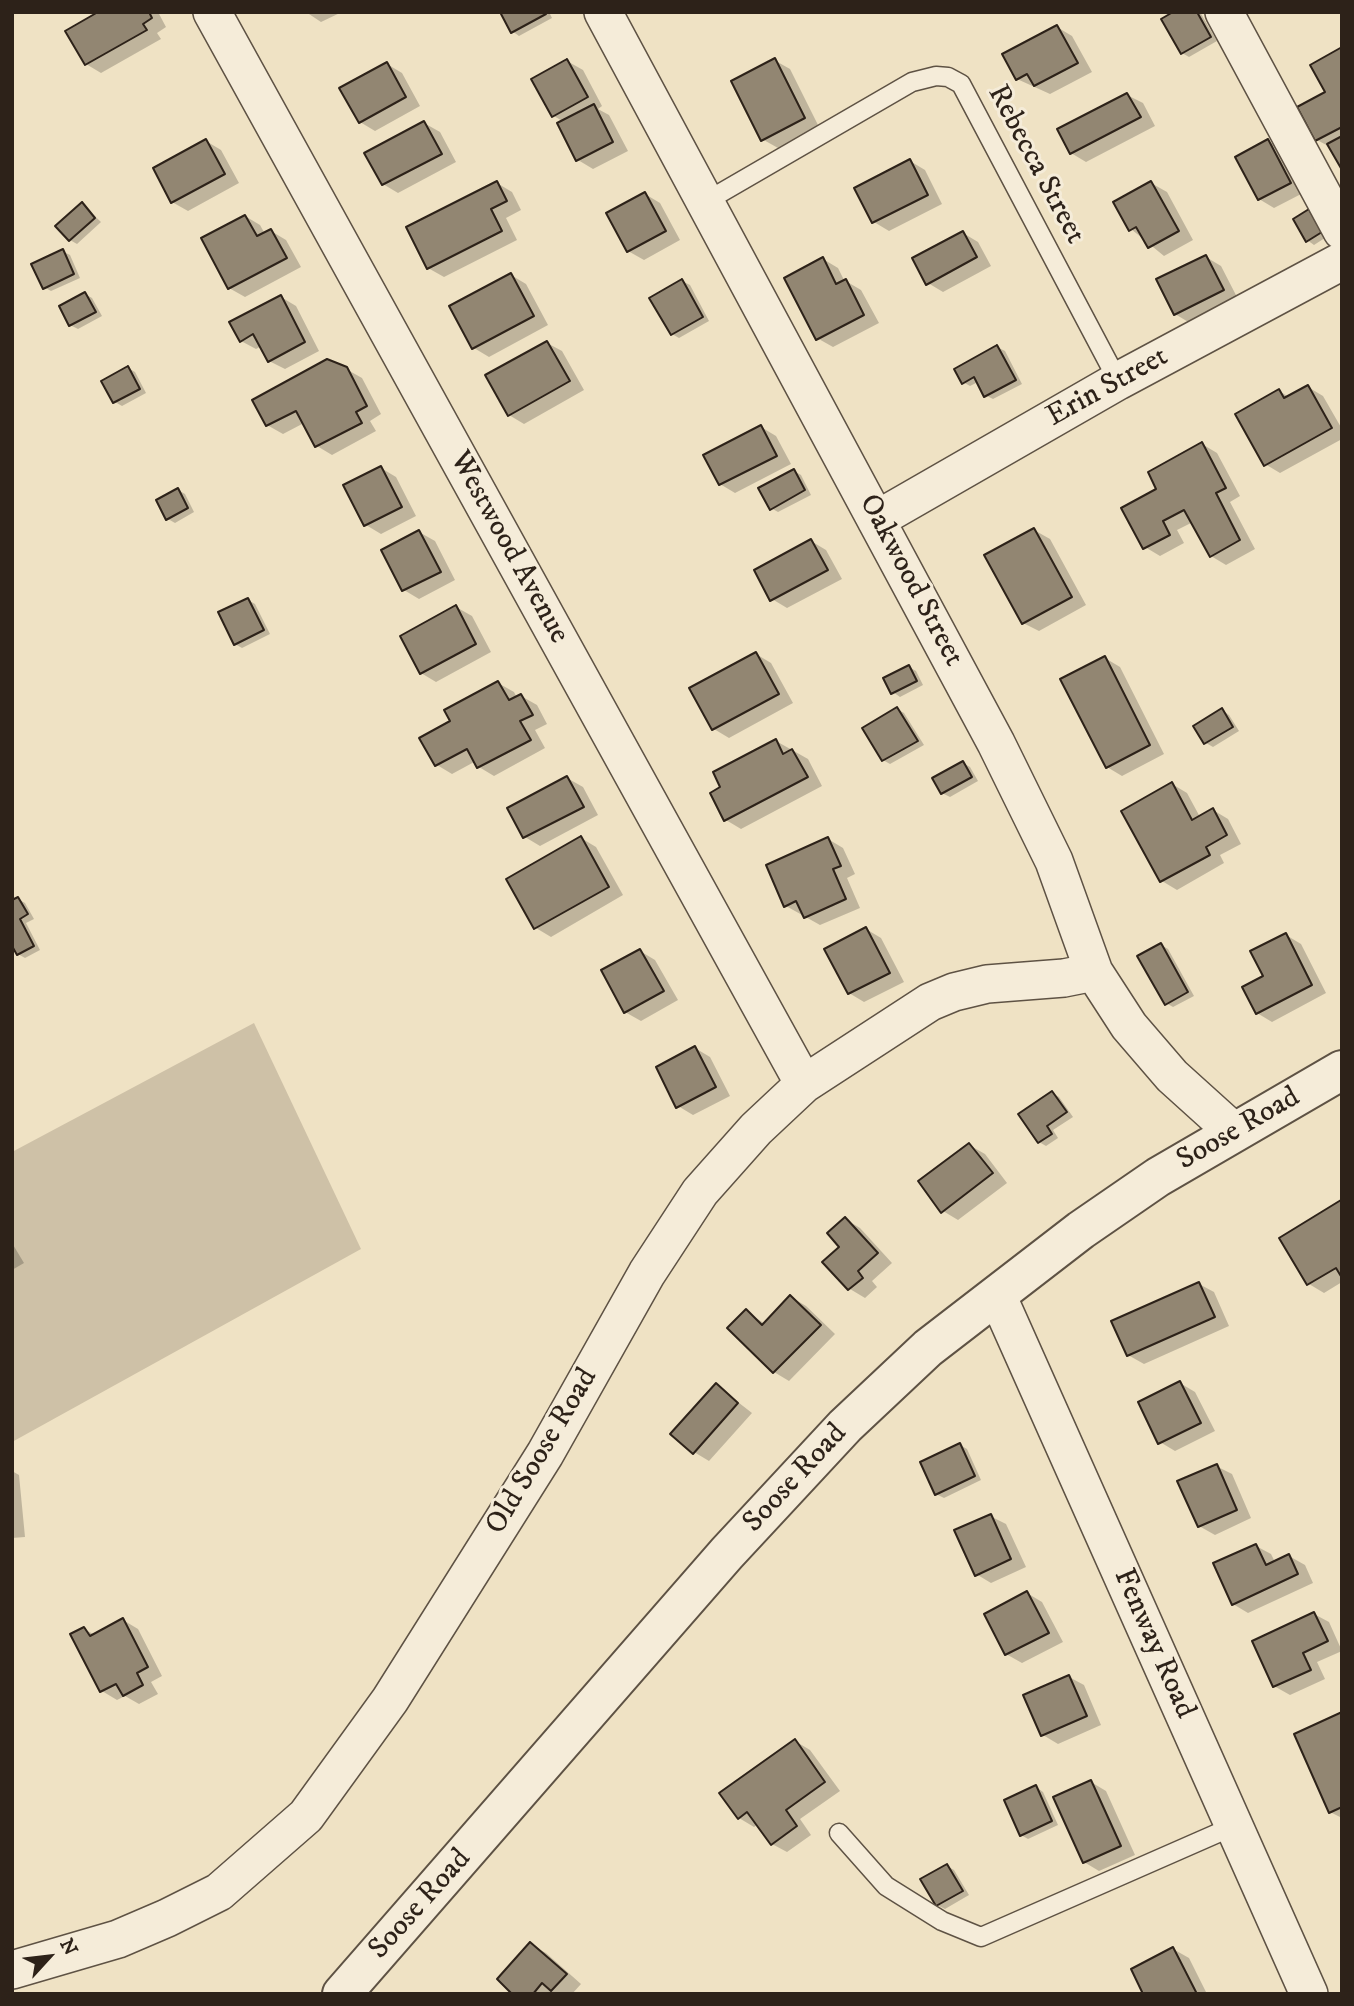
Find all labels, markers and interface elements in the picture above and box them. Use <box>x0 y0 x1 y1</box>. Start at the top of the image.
street label: Rebecca Street <box>978 79 1092 251</box>
street label: Erin Street <box>1041 340 1175 436</box>
street label: Westwood Avenue <box>440 446 576 650</box>
street label: Oakwood Street <box>850 489 970 673</box>
street label: Soose Road <box>1171 1080 1307 1180</box>
street label: Old Soose Road <box>479 1362 607 1542</box>
street label: Soose Road <box>736 1417 856 1541</box>
street label: Fenway Road <box>1104 1564 1202 1724</box>
street label: Soose Road <box>362 1842 480 1968</box>
north arrow <box>14 1922 84 1992</box>
text: N <box>54 1935 82 1959</box>

